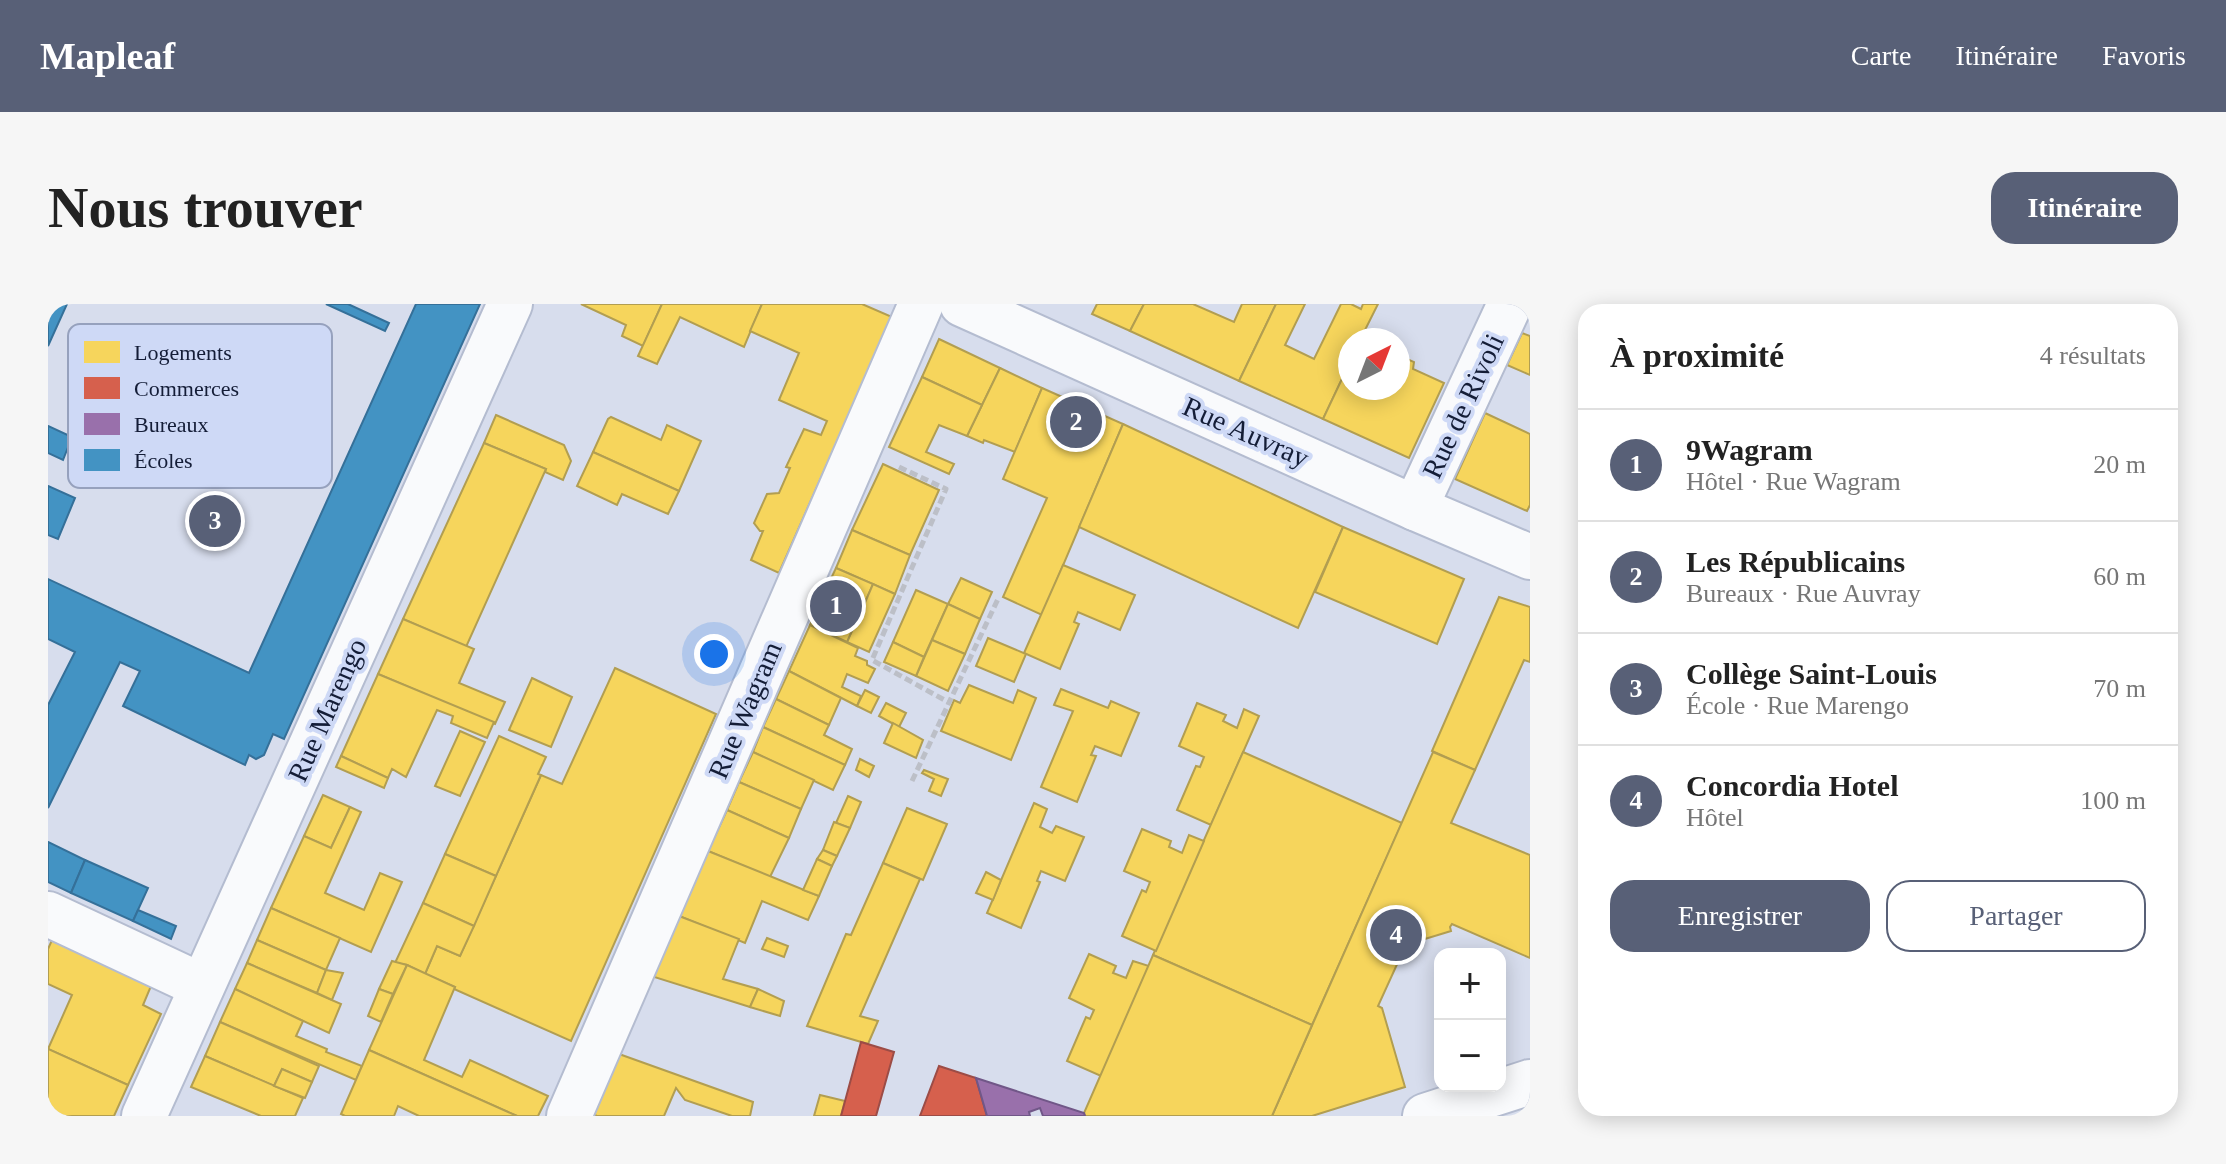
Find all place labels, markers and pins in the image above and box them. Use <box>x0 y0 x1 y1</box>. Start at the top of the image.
pin: 2 <box>1050 392 1102 452</box>
pin: 3 <box>189 491 241 551</box>
pin: 1 <box>810 576 862 636</box>
pin: 4 <box>1370 905 1422 965</box>

